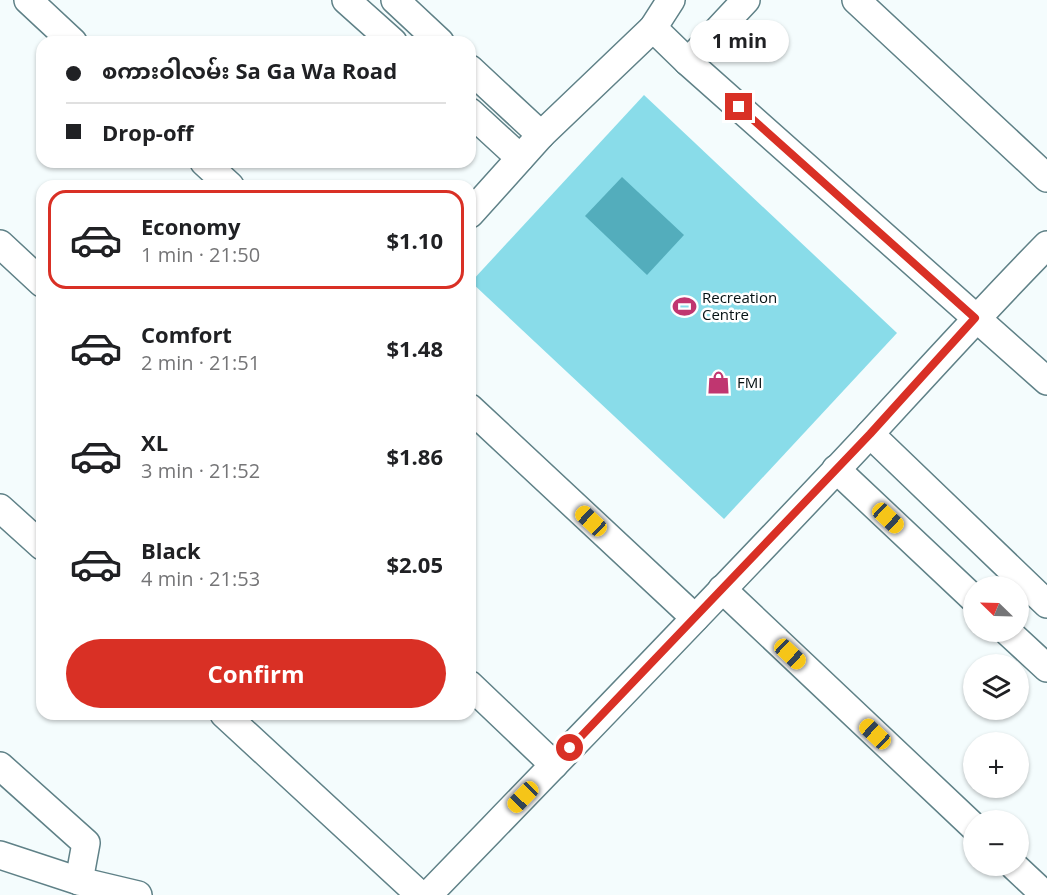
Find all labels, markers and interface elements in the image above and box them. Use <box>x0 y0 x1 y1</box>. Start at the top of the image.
callout: 1 min <box>690 20 789 62</box>
text: 1 min <box>712 27 767 54</box>
text: စကားဝါလမ်း Sa Ga Wa Road <box>102 55 397 85</box>
route end <box>725 93 752 120</box>
text: Drop-off <box>102 117 194 147</box>
text: Economy <box>141 211 240 241</box>
icon: car <box>69 213 123 267</box>
text: $1.10 <box>386 225 443 255</box>
text: 1 min · 21:50 <box>141 241 260 268</box>
place label: Recreation Centre <box>702 287 777 324</box>
sports icon: Recreation Centre <box>671 294 697 320</box>
text: Comfort <box>141 319 232 349</box>
icon: car <box>69 321 123 375</box>
text: $1.48 <box>386 333 443 363</box>
text: 2 min · 21:51 <box>141 349 260 376</box>
shop icon: FMI <box>706 370 732 396</box>
place label: FMI <box>737 372 762 392</box>
text: XL <box>141 427 168 457</box>
icon: car <box>69 429 123 483</box>
text: $1.86 <box>386 441 443 471</box>
text: 3 min · 21:52 <box>141 457 260 484</box>
car <box>869 499 907 537</box>
car <box>572 502 610 540</box>
text: Black <box>141 535 201 565</box>
icon: car <box>69 537 123 591</box>
text: $2.05 <box>386 549 443 579</box>
text: 4 min · 21:53 <box>141 565 260 592</box>
north arrow <box>963 576 1029 642</box>
map controls <box>963 576 1029 876</box>
car <box>771 635 809 673</box>
button: Confirm <box>66 639 446 708</box>
button: layers <box>963 654 1029 720</box>
car <box>856 715 894 753</box>
button: + <box>963 732 1029 798</box>
route start <box>556 734 583 761</box>
car <box>504 778 542 816</box>
button: − <box>963 810 1029 876</box>

